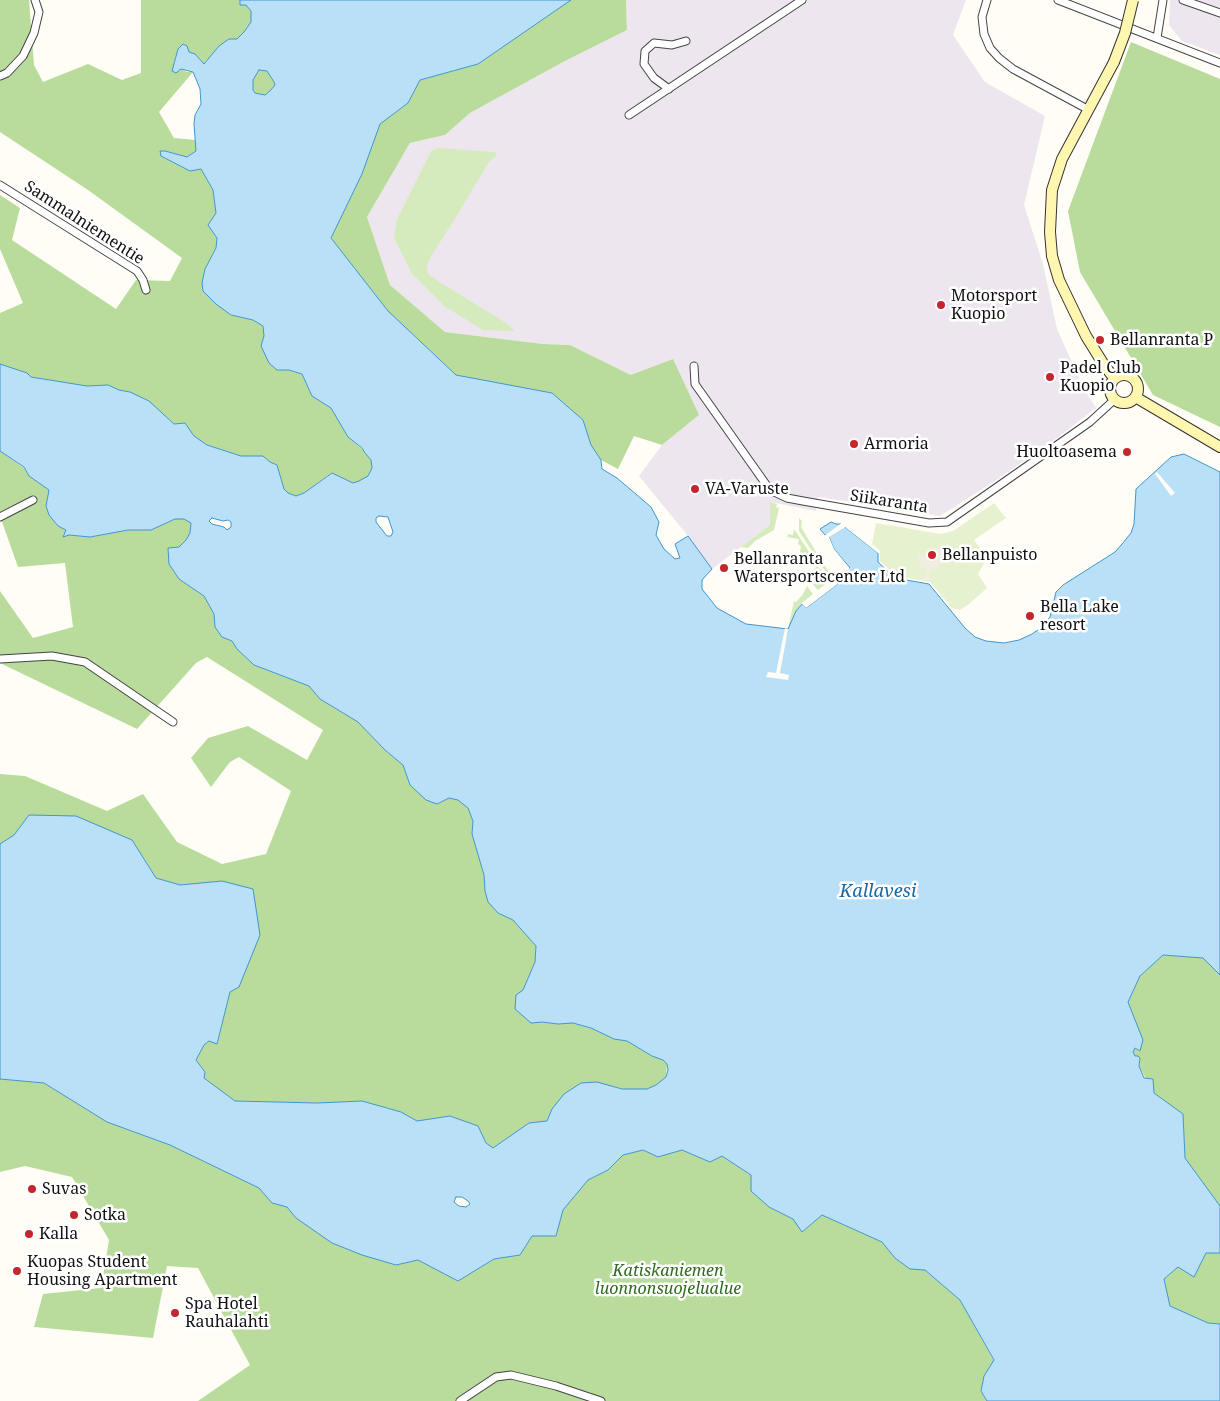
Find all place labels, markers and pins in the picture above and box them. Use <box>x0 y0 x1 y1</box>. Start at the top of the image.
place label: Motorsport Kuopio <box>951 286 1037 324</box>
marker: Motorsport Kuopio <box>935 299 947 311</box>
place label: Bellanranta P <box>1110 330 1213 350</box>
marker: Bellanranta P <box>1094 334 1106 346</box>
place label: Padel Club Kuopio <box>1060 358 1141 396</box>
marker: Padel Club Kuopio <box>1044 371 1056 383</box>
place label: Armoria <box>864 434 929 454</box>
marker: Armoria <box>848 438 860 450</box>
place label: Huoltoasema <box>1016 442 1117 462</box>
marker: Huoltoasema <box>1121 446 1133 458</box>
place label: VA-Varuste <box>705 479 789 499</box>
marker: VA-Varuste <box>689 483 701 495</box>
place label: Bellanpuisto <box>942 545 1037 565</box>
place label: Bellanranta Watersportscenter Ltd <box>734 549 905 587</box>
marker: Bellanpuisto <box>926 549 938 561</box>
marker: Bellanranta Watersportscenter Ltd <box>718 562 730 574</box>
place label: Bella Lake resort <box>1040 597 1119 635</box>
marker: Bella Lake resort <box>1024 610 1036 622</box>
place label: Suvas <box>42 1179 86 1199</box>
marker: Suvas <box>26 1183 38 1195</box>
place label: Sotka <box>84 1205 126 1225</box>
marker: Sotka <box>68 1209 80 1221</box>
place label: Kalla <box>39 1224 78 1244</box>
marker: Kalla <box>23 1228 35 1240</box>
place label: Kuopas Student Housing Apartment <box>27 1252 177 1290</box>
marker: Kuopas Student Housing Apartment <box>11 1265 23 1277</box>
place label: Spa Hotel Rauhalahti <box>185 1294 269 1332</box>
marker: Spa Hotel Rauhalahti <box>169 1307 181 1319</box>

